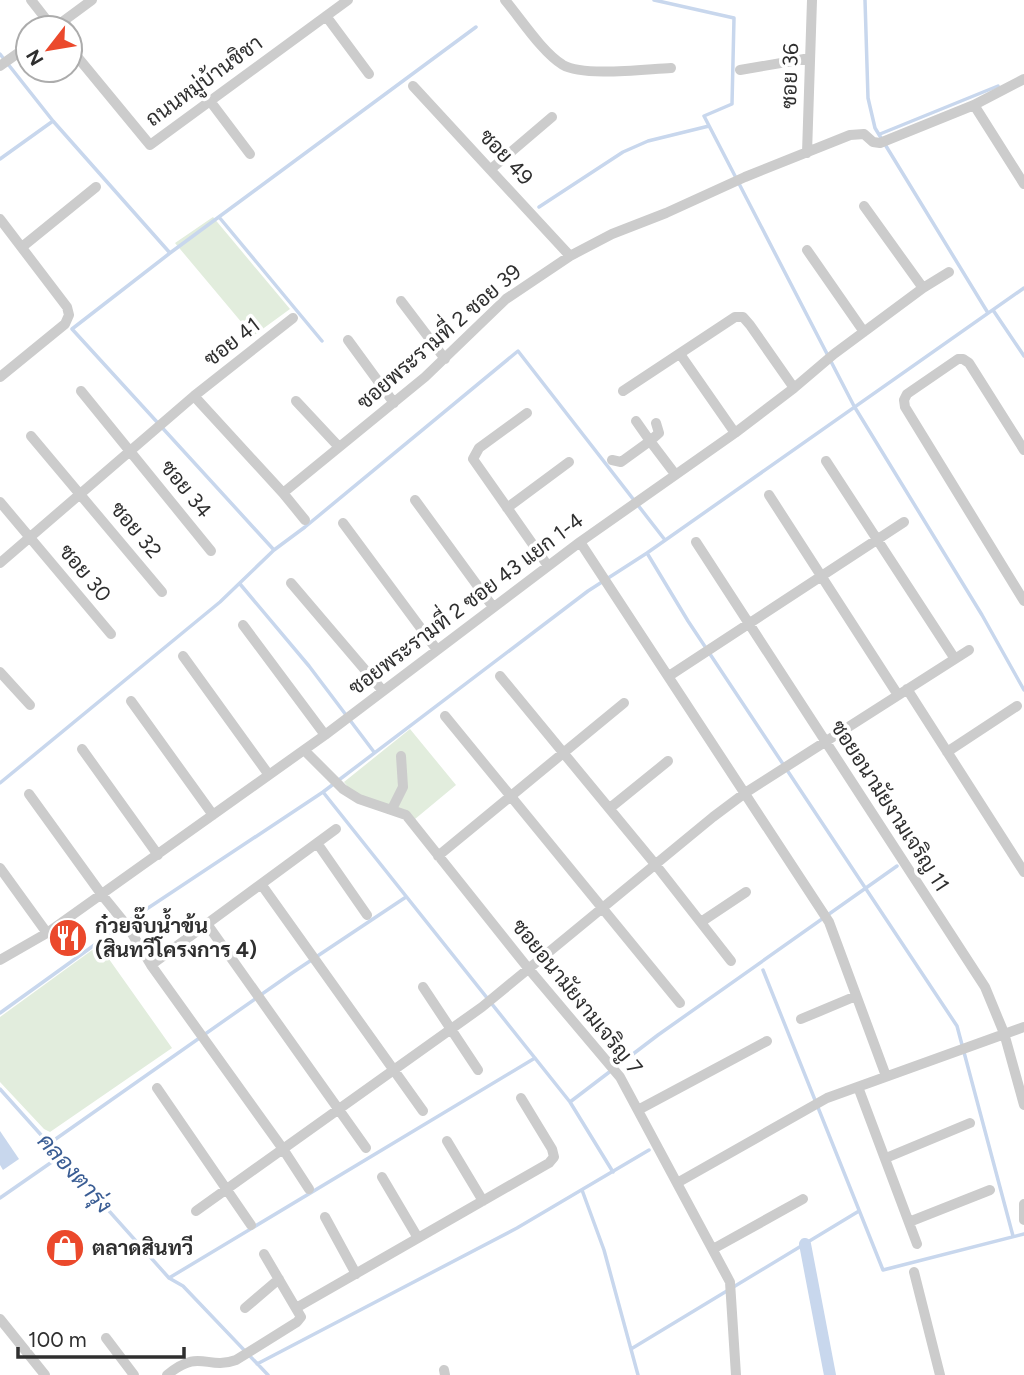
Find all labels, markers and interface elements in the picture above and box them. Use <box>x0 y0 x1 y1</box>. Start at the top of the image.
north arrow <box>14 14 84 84</box>
street label: ถนนหมู่บ้านชิชา <box>141 30 269 134</box>
street label: ซอย 36 <box>776 43 803 109</box>
text: N <box>21 45 48 70</box>
street label: ซอย 49 <box>474 123 538 190</box>
street label: ซอยพระรามที่ 2 ซอย 39 <box>347 253 526 415</box>
street label: ซอย 41 <box>199 312 265 371</box>
street label: ซอย 34 <box>156 455 217 523</box>
street label: ซอย 32 <box>106 497 167 563</box>
street label: ซอยพระรามที่ 2 ซอย 43 แยก 1-4 <box>339 502 588 700</box>
street label: ซอย 30 <box>54 539 117 607</box>
street label: ซอยอนามัยงามเจริญ 11 <box>826 715 955 896</box>
place label: ก๋วยจั๊บน้ำข้น (สินทวีโครงการ 4) <box>95 906 257 962</box>
street label: ซอยอนามัยงามเจริญ 7 <box>507 914 648 1080</box>
restaurant icon: ก๋วยจั๊บน้ำข้น (สินทวีโครงการ 4) <box>47 917 89 959</box>
water label: คลองตารุ่ง <box>30 1127 118 1220</box>
shop icon: ตลาดสินทวี <box>44 1227 86 1269</box>
place label: ตลาดสินทวี <box>92 1235 193 1260</box>
scale bar <box>18 1316 184 1360</box>
text: 100 m <box>28 1327 87 1352</box>

